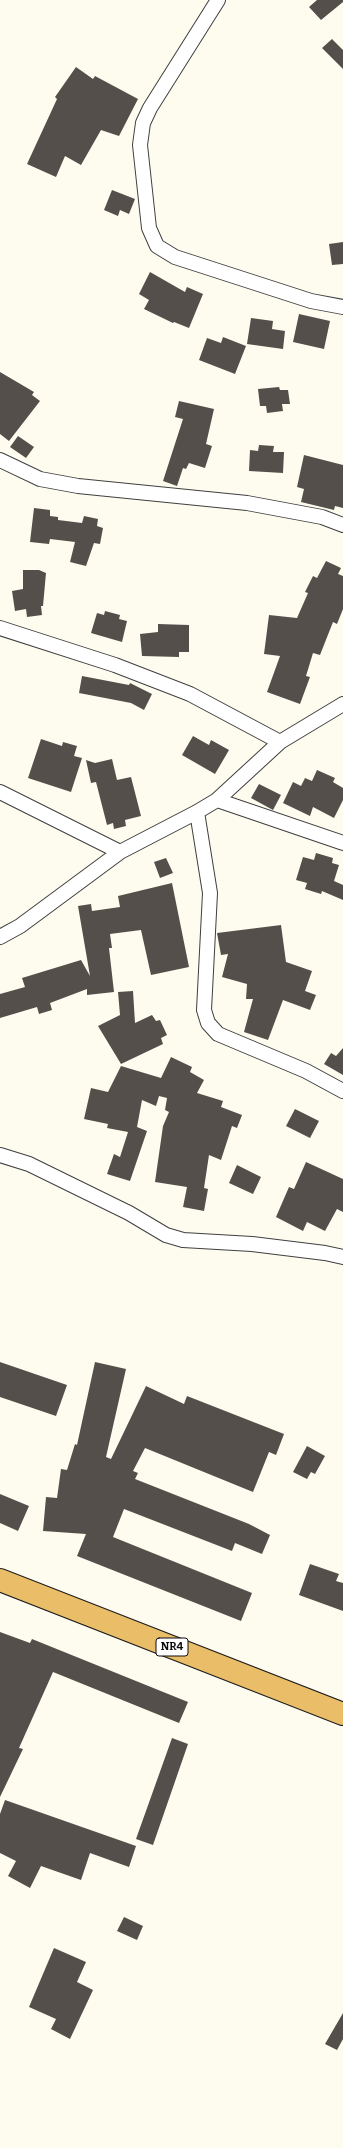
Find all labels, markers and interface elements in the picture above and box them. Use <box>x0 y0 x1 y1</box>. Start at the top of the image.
road number: NR4 <box>156 1638 188 1656</box>

